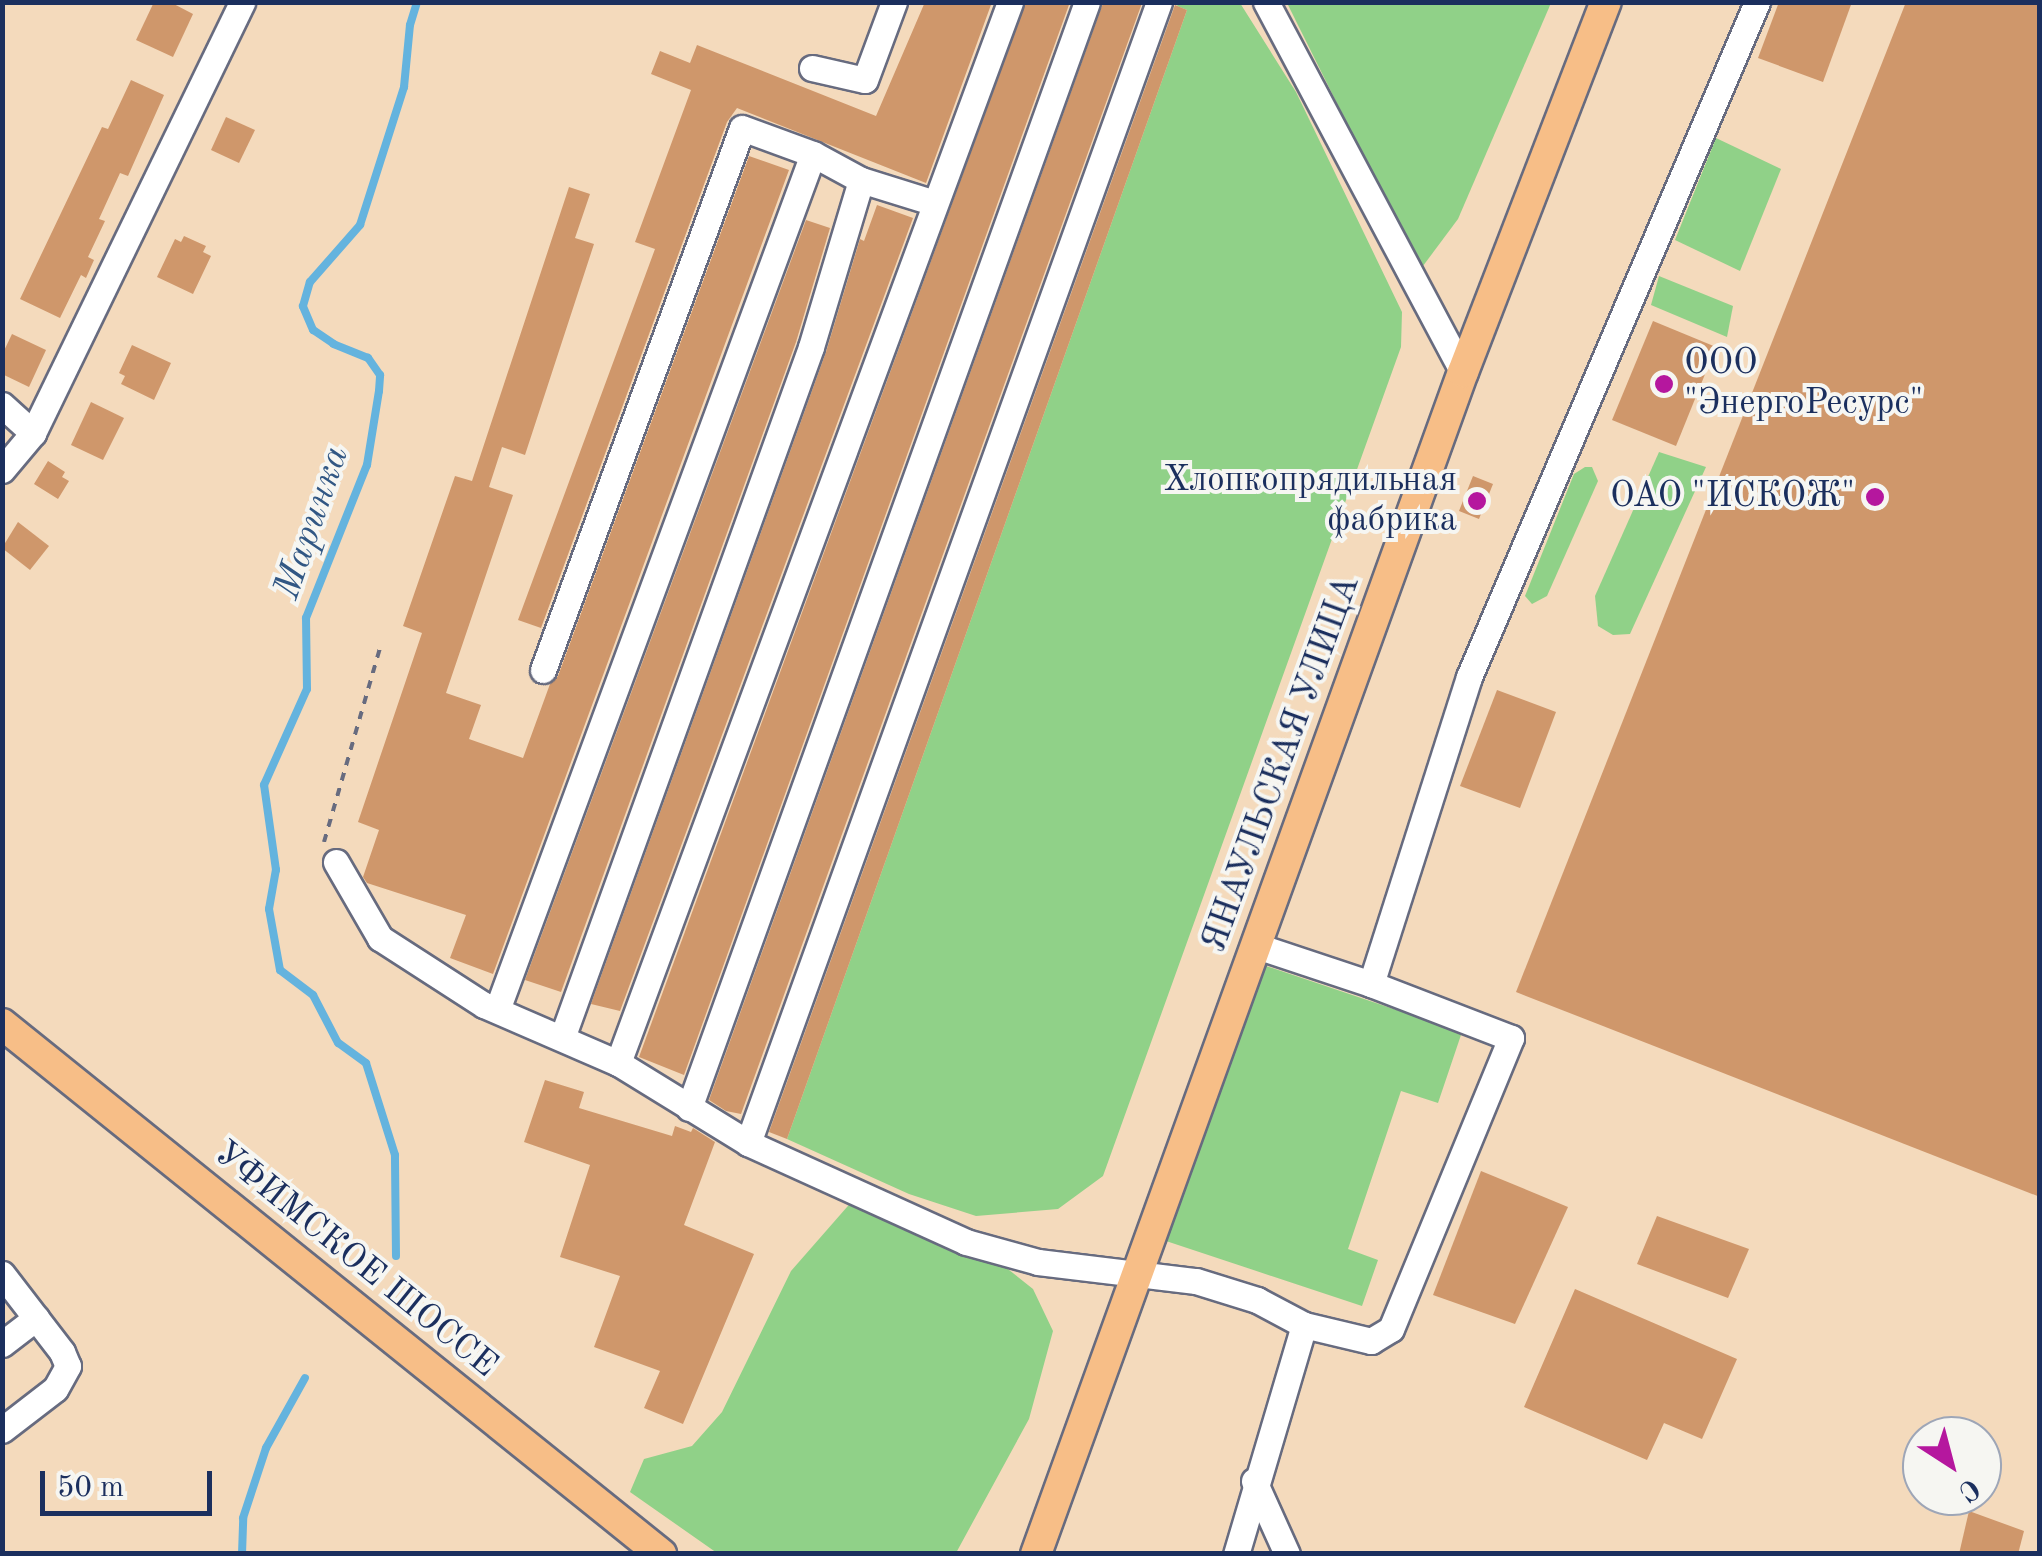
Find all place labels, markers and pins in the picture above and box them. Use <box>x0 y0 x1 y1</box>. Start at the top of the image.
place label: ООО "ЭнергоРесурс" <box>1684 343 1923 425</box>
marker: ООО "ЭнергоРесурс" <box>1653 373 1675 395</box>
place label: Хлопкопрядильная фабрика <box>1163 460 1457 542</box>
place label: ОАО "ИСКОЖ" <box>1610 476 1855 518</box>
marker: ОАО "ИСКОЖ" <box>1864 486 1886 508</box>
marker: Хлопкопрядильная фабрика <box>1466 490 1488 512</box>

